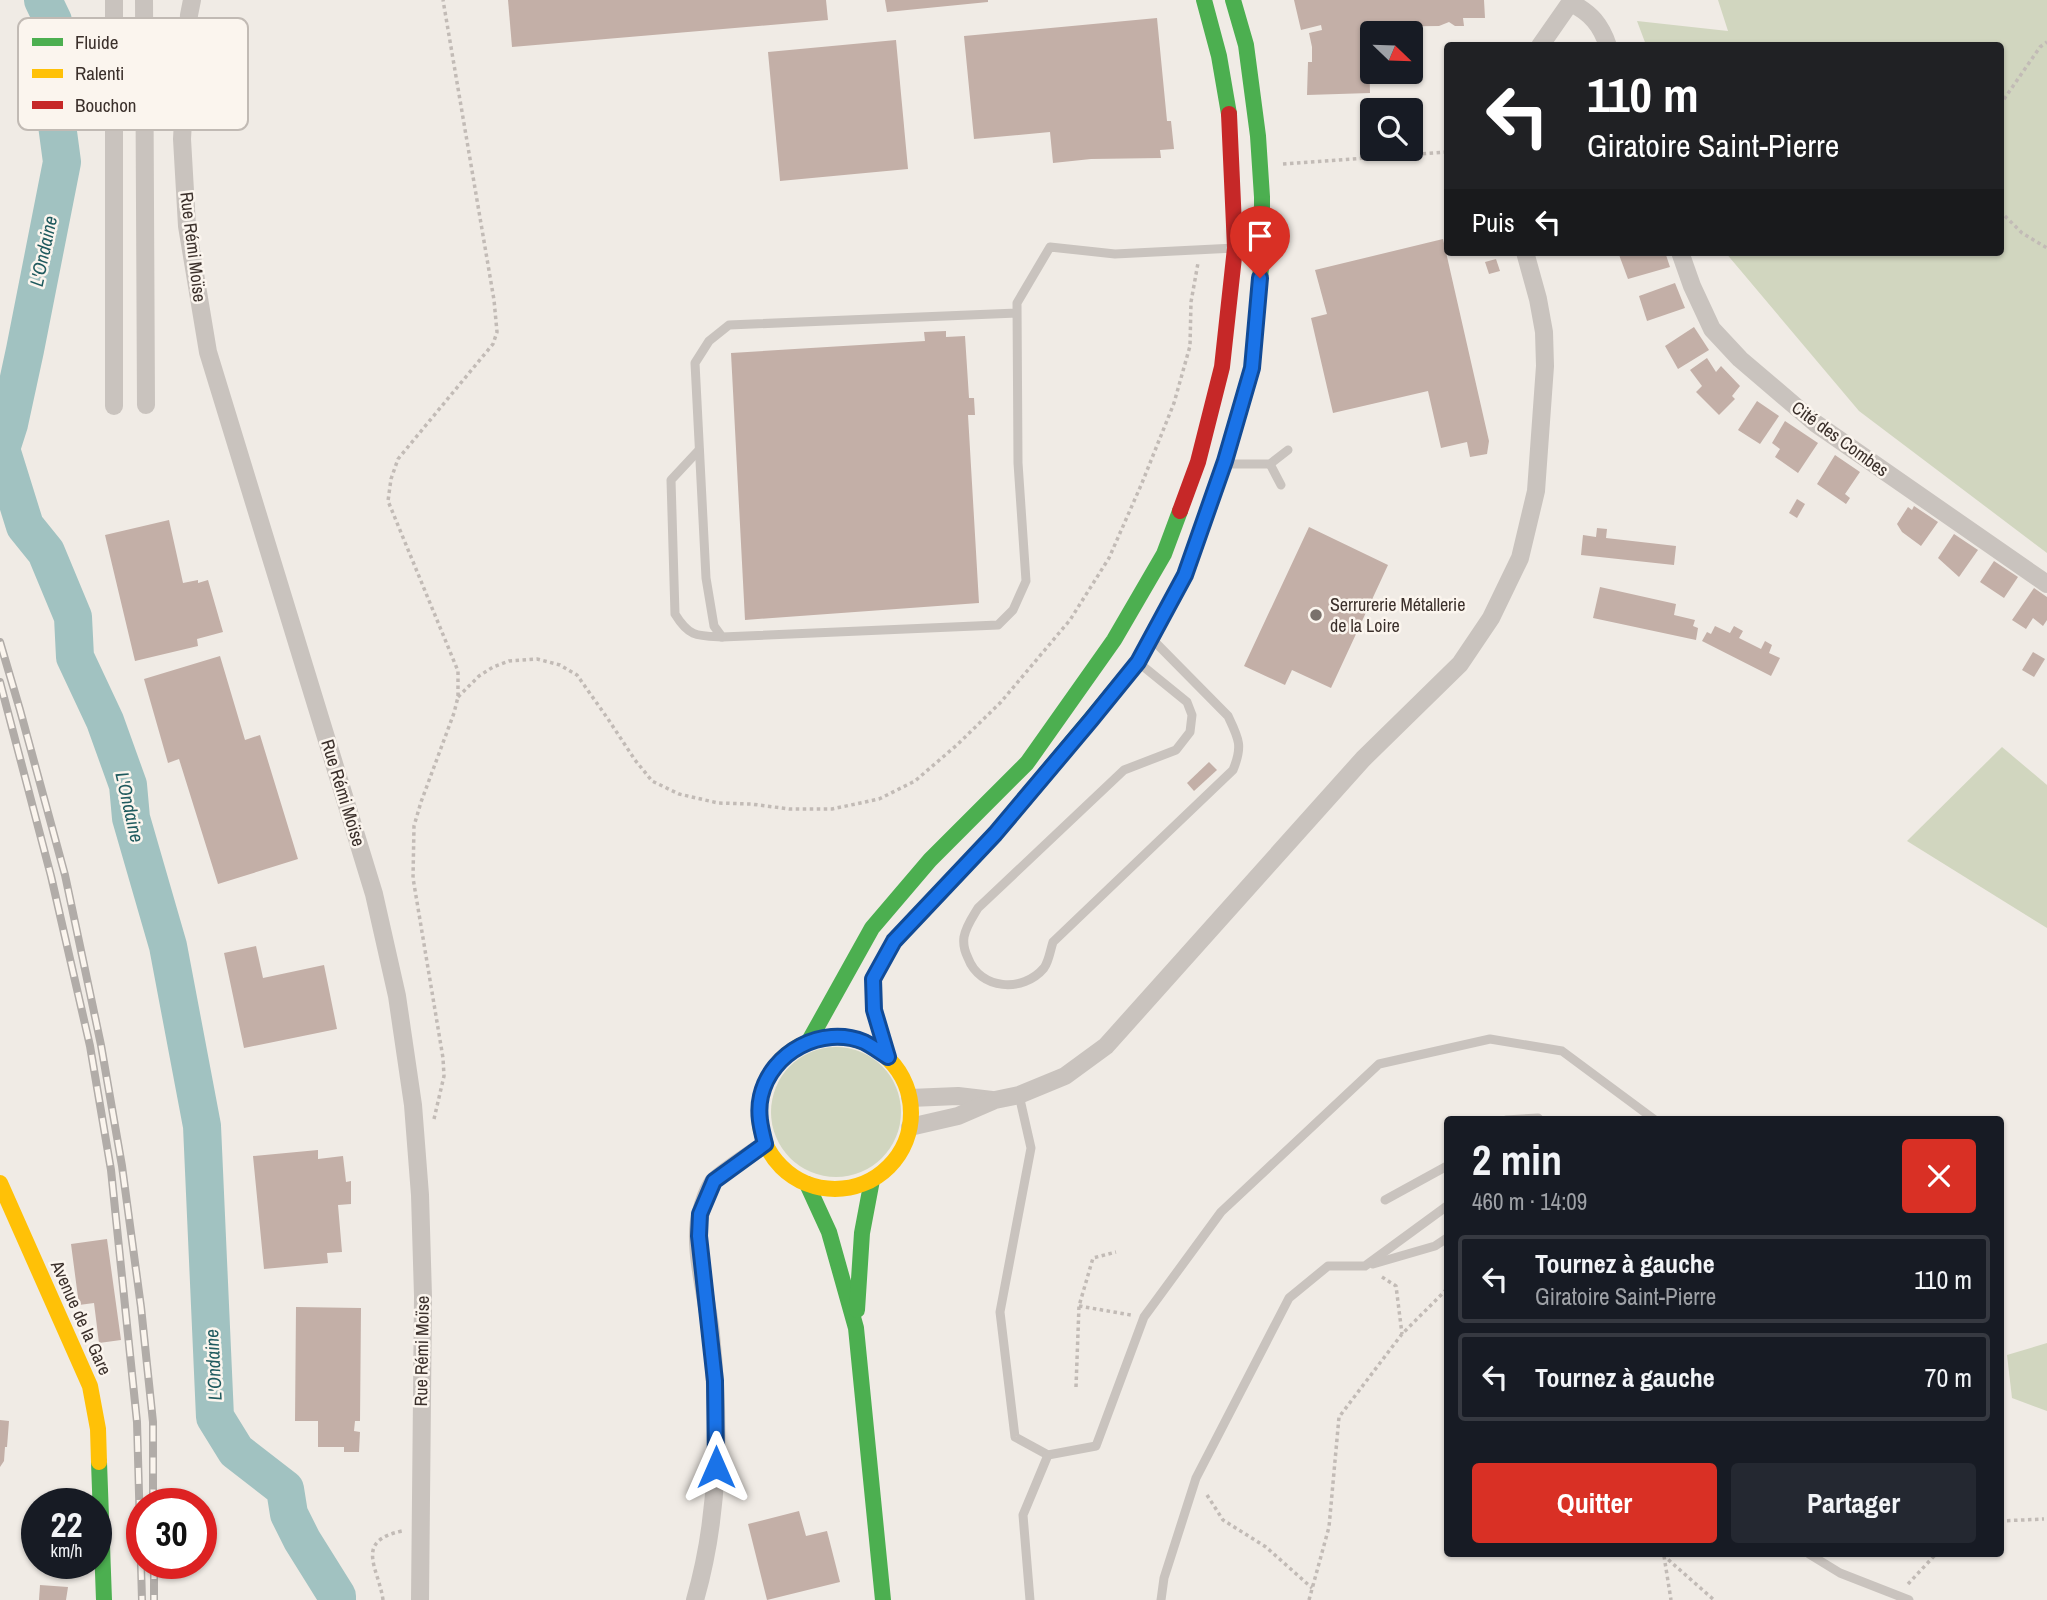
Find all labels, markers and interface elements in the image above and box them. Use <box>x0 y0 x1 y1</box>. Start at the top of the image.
legend <box>18 18 248 130</box>
north arrow <box>1360 21 1423 84</box>
map controls <box>1360 21 1423 161</box>
text: Fluide <box>75 29 118 55</box>
text: Ralenti <box>75 60 124 86</box>
text: 110 m <box>1587 61 1699 127</box>
icon: left <box>1472 70 1563 161</box>
text: Bouchon <box>75 92 137 118</box>
button: search <box>1360 98 1423 161</box>
text: Giratoire Saint-Pierre <box>1587 124 1839 167</box>
street label: Rue Rémi Moïse <box>174 190 213 303</box>
icon: left <box>1529 203 1567 241</box>
text: Puis <box>1472 205 1515 240</box>
pin <box>1230 206 1290 278</box>
water label: L'Ondaine <box>23 213 63 289</box>
icon: arrive <box>1241 217 1279 255</box>
street label: Cité des Combes <box>1787 395 1894 482</box>
place label: Serrurerie Métallerie de la Loire <box>1330 592 1465 638</box>
marker: Serrurerie Métallerie de la Loire <box>1308 607 1324 623</box>
street label: Rue Rémi Moïse <box>315 736 372 849</box>
water label: L'Ondaine <box>109 769 151 845</box>
text: 2 min <box>1472 1132 1562 1188</box>
button: close <box>1902 1139 1976 1213</box>
text: 460 m · 14:09 <box>1472 1186 1587 1217</box>
text: Tournez à gauche <box>1535 1246 1715 1281</box>
street label: Avenue de la Gare <box>45 1256 118 1379</box>
icon: left <box>1476 1260 1514 1298</box>
text: 110 m <box>1914 1262 1972 1297</box>
text: Giratoire Saint-Pierre <box>1535 1281 1716 1312</box>
street label: Rue Rémi Moïse <box>408 1295 435 1407</box>
water label: L'Ondaine <box>198 1329 228 1401</box>
icon: left <box>1476 1358 1514 1396</box>
text: Tournez à gauche <box>1535 1360 1715 1395</box>
text: 70 m <box>1925 1360 1972 1395</box>
position arrow <box>679 1430 753 1504</box>
button: Quitter <box>1472 1463 1717 1543</box>
button: Partager <box>1731 1463 1976 1543</box>
speed limit sign: 30 <box>126 1488 217 1579</box>
text: 22 <box>51 1501 82 1548</box>
text: km/h <box>51 1538 83 1563</box>

